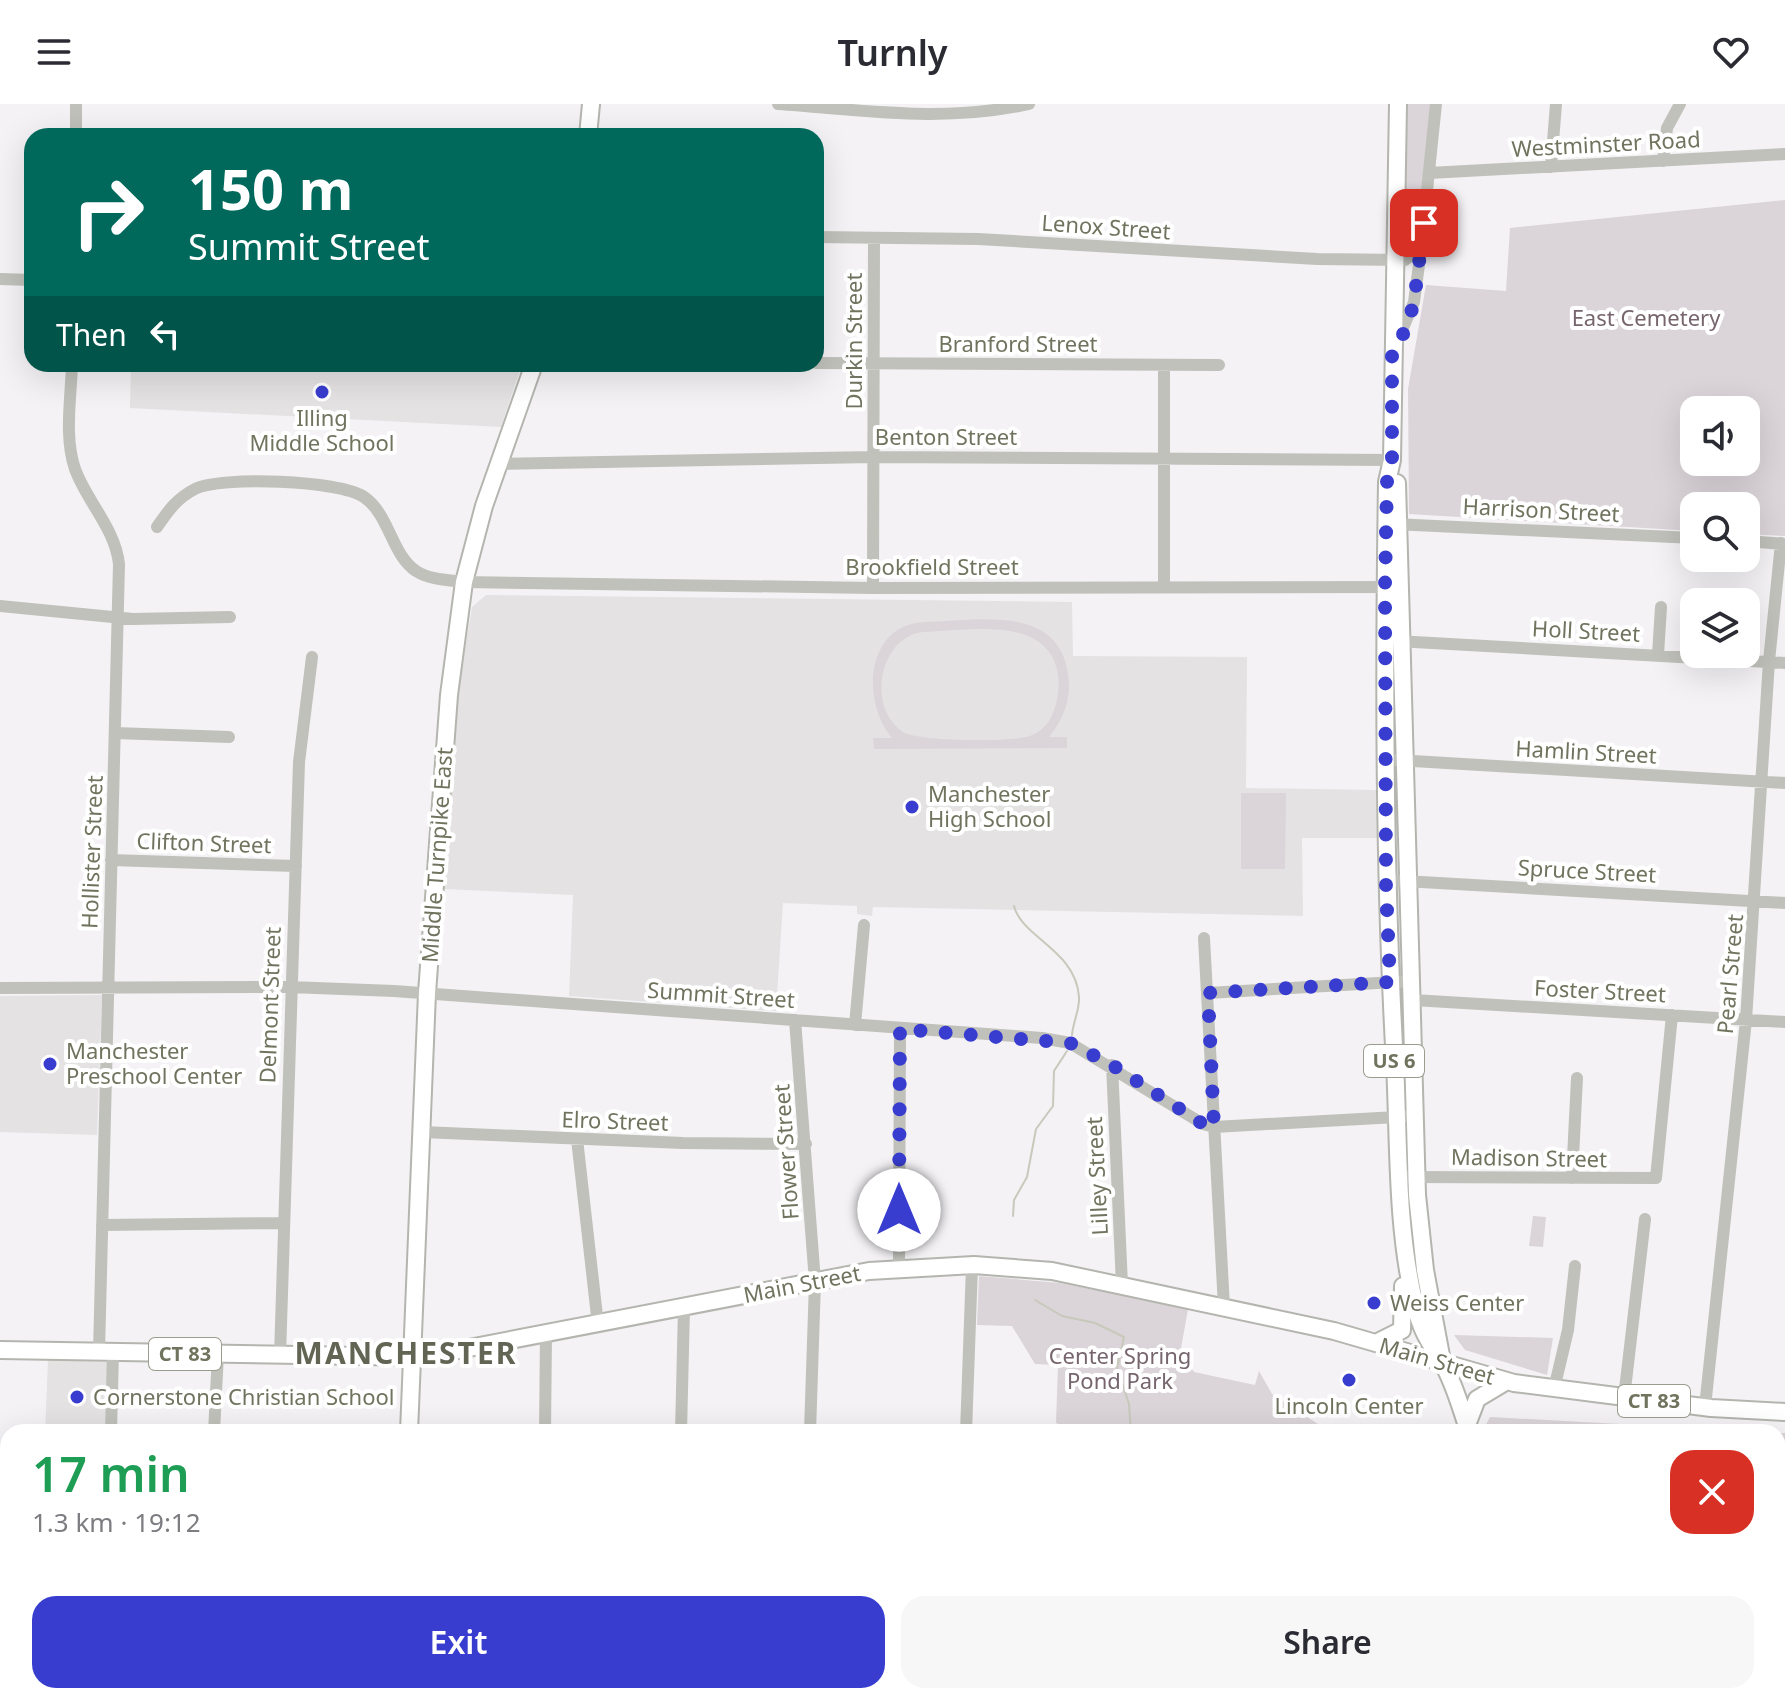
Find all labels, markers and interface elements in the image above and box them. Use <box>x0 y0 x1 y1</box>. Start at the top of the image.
text: Turnly <box>837 28 948 77</box>
icon: menu <box>32 30 76 74</box>
icon: heart <box>1709 30 1753 74</box>
street label: Westminster Road <box>1511 123 1701 163</box>
text: 150 m <box>188 150 353 226</box>
icon: right <box>56 160 160 264</box>
pin <box>1390 189 1458 257</box>
icon: arrive <box>1402 201 1446 245</box>
street label: Lenox Street <box>1041 207 1172 245</box>
text: Summit Street <box>188 222 430 271</box>
street label: Durkin Street <box>838 272 868 409</box>
park label: East Cemetery <box>1572 302 1721 332</box>
icon: left <box>143 312 187 356</box>
text: Then <box>56 314 127 355</box>
street label: Branford Street <box>938 328 1098 358</box>
marker: Illing Middle School <box>313 383 331 401</box>
map controls <box>1680 396 1760 668</box>
button: sound <box>1680 396 1760 476</box>
place label: Illing Middle School <box>249 402 395 457</box>
street label: Benton Street <box>875 421 1017 451</box>
street label: Harrison Street <box>1462 490 1620 528</box>
button: search <box>1680 492 1760 572</box>
street label: Brookfield Street <box>845 551 1019 581</box>
button: layers <box>1680 588 1760 668</box>
street label: Holl Street <box>1531 612 1641 648</box>
street label: Hamlin Street <box>1515 732 1657 770</box>
street label: Middle Turnpike East <box>414 746 459 964</box>
street label: Hollister Street <box>73 775 109 929</box>
place label: Manchester High School <box>928 778 1051 833</box>
marker: Manchester High School <box>903 798 921 816</box>
street label: Clifton Street <box>136 825 272 859</box>
street label: Spruce Street <box>1517 851 1657 889</box>
street label: Pearl Street <box>1709 913 1749 1035</box>
street label: Delmont Street <box>251 926 287 1084</box>
street label: Foster Street <box>1533 972 1667 1008</box>
street label: Summit Street <box>646 974 796 1014</box>
place label: Manchester Preschool Center <box>66 1035 242 1090</box>
road number: US 6 <box>1364 1045 1424 1077</box>
marker: Manchester Preschool Center <box>41 1055 59 1073</box>
street label: Flower Street <box>765 1083 805 1221</box>
street label: Elro Street <box>561 1103 669 1137</box>
street label: Lilley Street <box>1078 1116 1114 1236</box>
street label: Madison Street <box>1451 1141 1607 1173</box>
position arrow <box>857 1168 941 1252</box>
street label: Main Street <box>741 1257 863 1309</box>
place label: Weiss Center <box>1390 1287 1524 1317</box>
marker: Weiss Center <box>1365 1294 1383 1312</box>
street label: Main Street <box>1376 1329 1499 1391</box>
district label: MANCHESTER <box>295 1332 517 1373</box>
road number: CT 83 <box>149 1338 221 1370</box>
park label: Center Spring Pond Park <box>1049 1340 1191 1395</box>
marker: Lincoln Center <box>1340 1371 1358 1389</box>
place label: Cornerstone Christian School <box>93 1381 395 1411</box>
road number: CT 83 <box>1618 1385 1690 1417</box>
marker: Cornerstone Christian School <box>68 1388 86 1406</box>
place label: Lincoln Center <box>1274 1390 1424 1420</box>
text: 17 min <box>32 1441 190 1506</box>
button: close <box>1670 1450 1754 1534</box>
text: 1.3 km · 19:12 <box>32 1504 201 1540</box>
button: Exit <box>32 1596 885 1688</box>
button: Share <box>901 1596 1754 1688</box>

